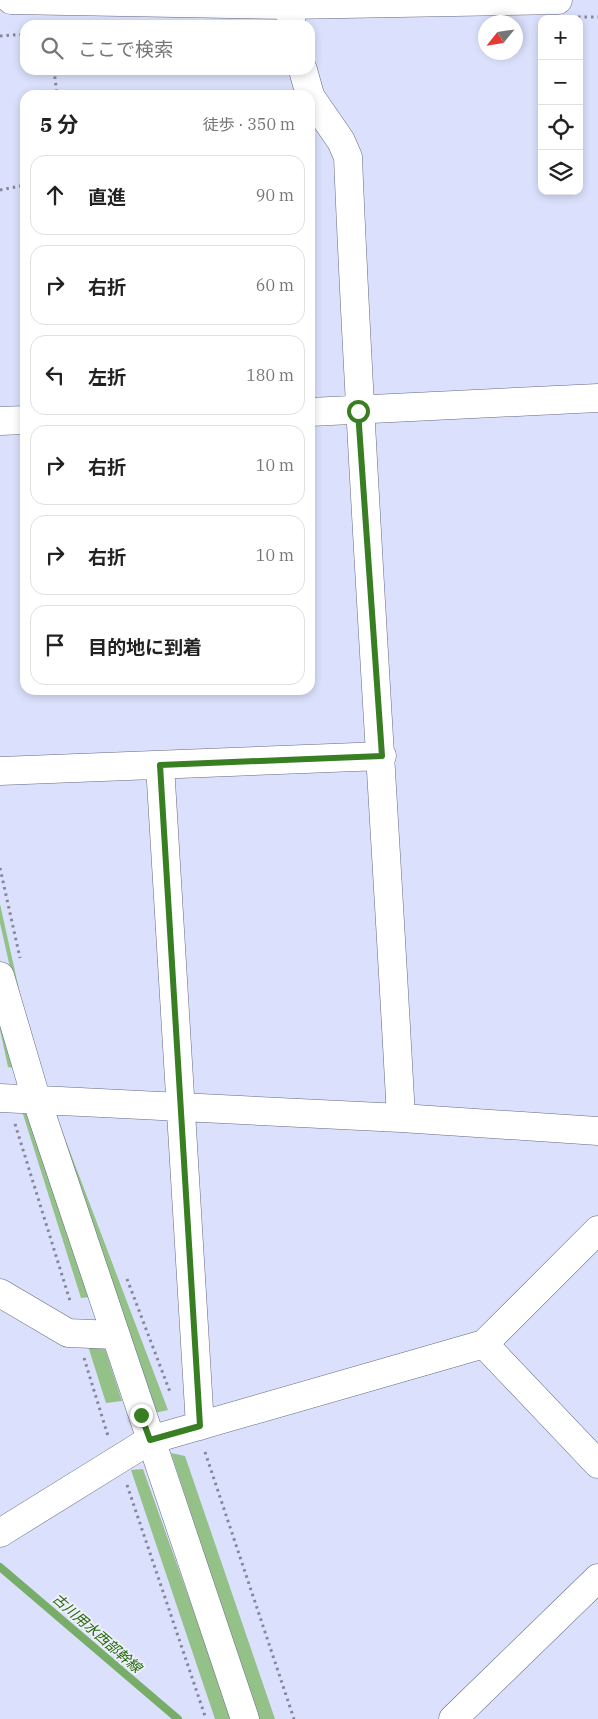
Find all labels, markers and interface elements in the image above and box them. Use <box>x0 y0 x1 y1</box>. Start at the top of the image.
north arrow <box>478 15 523 60</box>
map controls <box>538 15 583 195</box>
button: + <box>538 15 583 60</box>
search box <box>20 20 315 75</box>
icon: search <box>38 34 66 62</box>
text: ここで検索 <box>78 37 173 61</box>
button: − <box>538 60 583 105</box>
button: locate <box>538 105 583 150</box>
text: 5 分 <box>40 110 78 138</box>
text: 徒歩 · 350 m <box>203 114 295 134</box>
button: layers <box>538 150 583 195</box>
icon: ahead <box>41 181 69 209</box>
text: 直進 <box>88 185 126 209</box>
text: 90 m <box>256 185 294 205</box>
icon: right <box>41 271 69 299</box>
text: 右折 <box>88 275 126 299</box>
text: 60 m <box>256 275 294 295</box>
icon: left <box>41 361 69 389</box>
text: 左折 <box>88 365 126 389</box>
text: 180 m <box>246 365 294 385</box>
route start <box>347 400 370 423</box>
icon: right <box>41 451 69 479</box>
text: 右折 <box>88 455 126 479</box>
text: 10 m <box>256 455 294 475</box>
icon: right <box>41 541 69 569</box>
text: 右折 <box>88 545 126 569</box>
text: 10 m <box>256 545 294 565</box>
icon: arrive <box>41 631 69 659</box>
text: 目的地に到着 <box>88 635 202 659</box>
route end <box>130 1404 153 1427</box>
water label: 古川用水西部幹線 <box>49 1589 147 1678</box>

